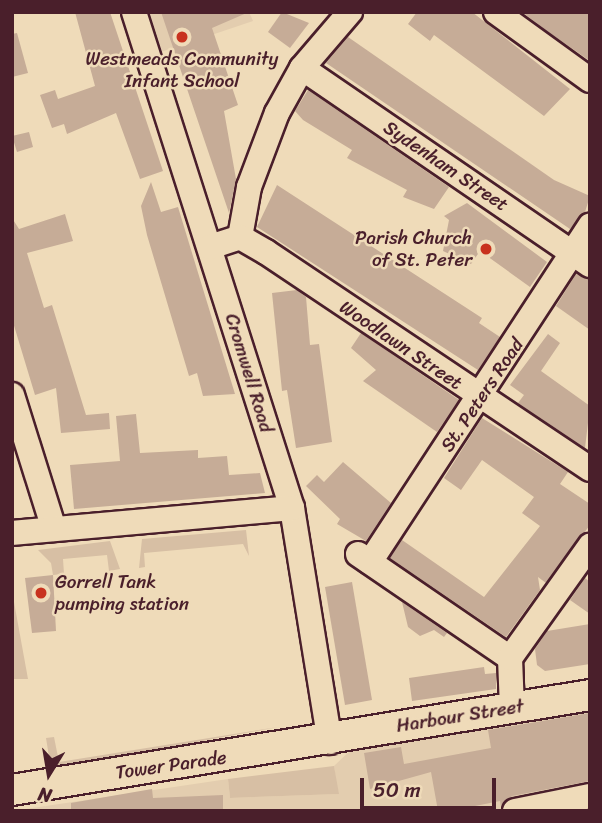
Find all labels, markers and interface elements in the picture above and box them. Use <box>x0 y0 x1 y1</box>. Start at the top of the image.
marker: Westmeads Community Infant School <box>174 29 190 45</box>
place label: Westmeads Community Infant School <box>85 48 279 92</box>
street label: Sydenham Street <box>379 116 513 216</box>
place label: Parish Church of St. Peter <box>355 227 472 271</box>
marker: Parish Church of St. Peter <box>478 241 494 257</box>
street label: Woodlawn Street <box>336 296 466 394</box>
street label: Cromwell Road <box>220 311 278 435</box>
street label: St. Peters Road <box>436 334 528 456</box>
place label: Gorrell Tank pumping station <box>55 571 189 615</box>
marker: Gorrell Tank pumping station <box>33 585 49 601</box>
street label: Harbour Street <box>395 695 525 737</box>
north arrow <box>14 739 84 809</box>
street label: Tower Parade <box>114 746 228 784</box>
scale bar <box>364 764 500 808</box>
text: 50 m <box>373 771 421 809</box>
text: N <box>35 778 55 813</box>

